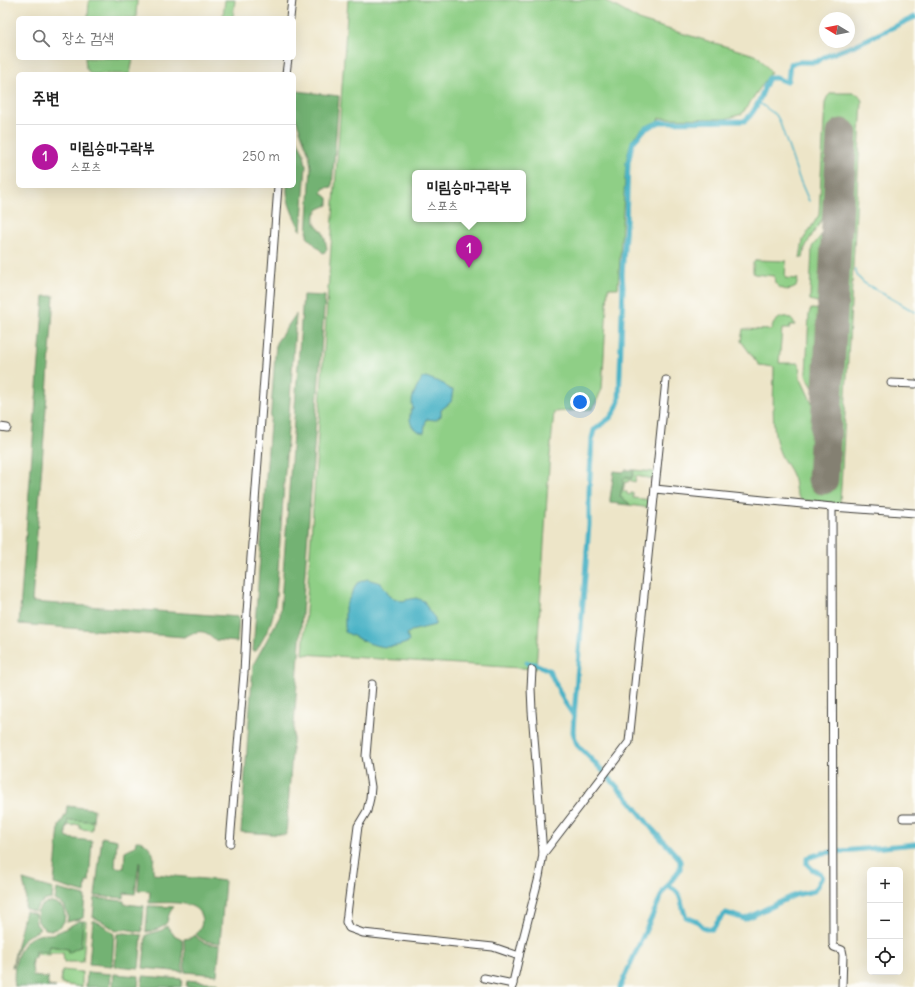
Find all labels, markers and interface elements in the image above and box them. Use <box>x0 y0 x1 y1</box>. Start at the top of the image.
north arrow <box>819 12 855 48</box>
search box <box>16 16 296 60</box>
icon: search <box>30 27 52 49</box>
text: 장소 검색 <box>62 28 114 47</box>
text: 주변 <box>32 87 59 109</box>
text: 미림승마구락부 <box>70 138 155 157</box>
text: 1 <box>42 148 48 165</box>
text: 250 m <box>242 148 280 165</box>
text: 스포츠 <box>70 158 101 175</box>
popup <box>412 170 526 222</box>
text: 미림승마구락부 <box>427 177 511 196</box>
text: 스포츠 <box>427 197 458 214</box>
pin: 1 <box>456 235 482 268</box>
your location <box>570 392 590 412</box>
map controls <box>867 867 903 975</box>
button: + <box>867 867 903 903</box>
button: − <box>867 903 903 939</box>
button: locate <box>867 939 903 975</box>

